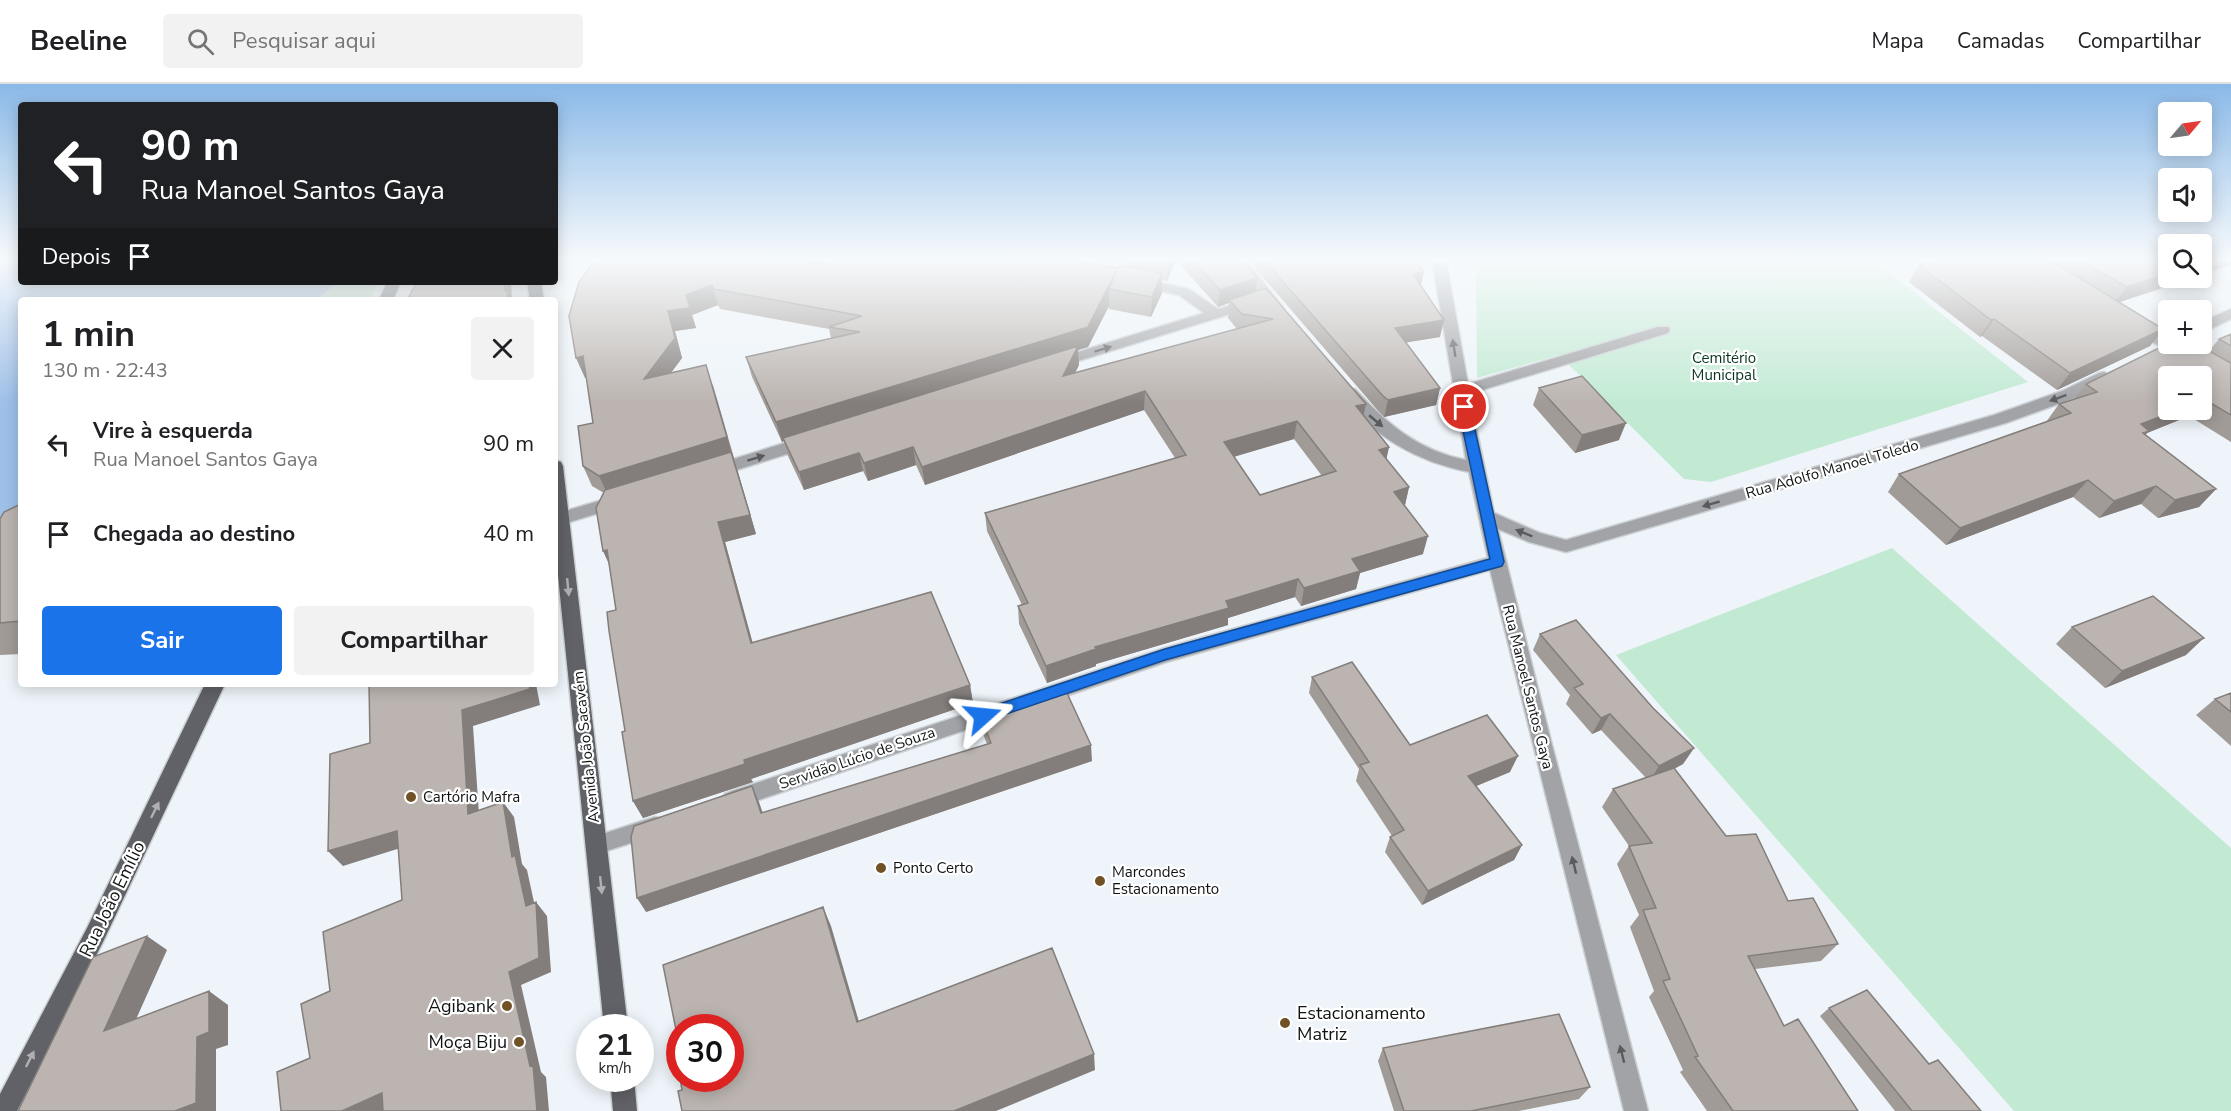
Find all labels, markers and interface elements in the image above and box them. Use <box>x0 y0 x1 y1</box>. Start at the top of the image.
search box <box>163 14 583 68</box>
text: Beeline <box>30 22 127 60</box>
icon: search <box>184 25 217 58</box>
text: Pesquisar aqui <box>232 26 376 56</box>
text: Mapa <box>1872 27 1924 55</box>
text: Camadas <box>1957 27 2044 55</box>
text: Compartilhar <box>2077 27 2201 55</box>
north arrow <box>2158 102 2212 156</box>
map controls <box>2158 102 2212 420</box>
text: 90 m <box>141 118 240 175</box>
icon: left <box>42 126 120 204</box>
button: sound <box>2158 168 2212 222</box>
text: Rua Manoel Santos Gaya <box>141 172 445 209</box>
button: search <box>2158 234 2212 288</box>
icon: arrive <box>123 240 156 273</box>
text: Depois <box>42 242 111 272</box>
button: + <box>2158 300 2212 354</box>
text: 1 min <box>42 310 135 359</box>
button: close <box>471 317 534 380</box>
one-way arrow <box>1449 339 1458 358</box>
one-way arrow <box>1094 344 1112 353</box>
park label: Cemitério Municipal <box>1692 348 1757 385</box>
text: 130 m · 22:43 <box>42 357 168 384</box>
button: − <box>2158 366 2212 420</box>
pin <box>1438 381 1489 432</box>
icon: arrive <box>1447 390 1480 423</box>
one-way arrow <box>2049 393 2067 403</box>
one-way arrow <box>1368 414 1383 427</box>
text: Vire à esquerda <box>93 416 253 446</box>
icon: left <box>42 428 75 461</box>
text: 90 m <box>483 429 534 459</box>
street label: Rua Adolfo Manoel Toledo <box>1743 435 1921 503</box>
text: Rua Manoel Santos Gaya <box>93 446 318 473</box>
one-way arrow <box>747 452 765 462</box>
one-way arrow <box>1702 500 1720 509</box>
icon: arrive <box>42 518 75 551</box>
text: Chegada ao destino <box>93 519 295 549</box>
text: 40 m <box>483 519 534 549</box>
one-way arrow <box>1514 528 1532 538</box>
one-way arrow <box>563 577 573 596</box>
street label: Rua Manoel Santos Gaya <box>1498 603 1558 771</box>
button: Sair <box>42 606 282 675</box>
button: Compartilhar <box>294 606 534 675</box>
street label: Avenida João Sacavém <box>568 670 604 824</box>
position arrow <box>951 684 1015 748</box>
street label: Servidão Lúcio de Souza <box>776 722 938 794</box>
place label: Cartório Mafra <box>423 787 520 807</box>
marker: Cartório Mafra <box>404 790 418 804</box>
one-way arrow <box>151 801 160 818</box>
street label: Rua João Emílio <box>74 837 150 961</box>
one-way arrow <box>1568 856 1578 875</box>
place label: Ponto Certo <box>893 858 973 878</box>
marker: Ponto Certo <box>874 861 888 875</box>
place label: Marcondes Estacionamento <box>1112 862 1219 899</box>
marker: Marcondes Estacionamento <box>1093 874 1107 888</box>
one-way arrow <box>596 875 606 894</box>
place label: Agibank <box>428 994 496 1018</box>
marker: Agibank <box>500 999 514 1013</box>
place label: Estacionamento Matriz <box>1297 1001 1425 1046</box>
speed limit sign: 30 <box>666 1014 744 1092</box>
marker: Estacionamento Matriz <box>1278 1016 1292 1030</box>
text: 21 <box>597 1025 633 1066</box>
place label: Moça Biju <box>428 1030 507 1054</box>
marker: Moça Biju <box>512 1035 526 1049</box>
one-way arrow <box>1617 1045 1626 1063</box>
one-way arrow <box>25 1050 35 1067</box>
text: km/h <box>598 1058 632 1078</box>

